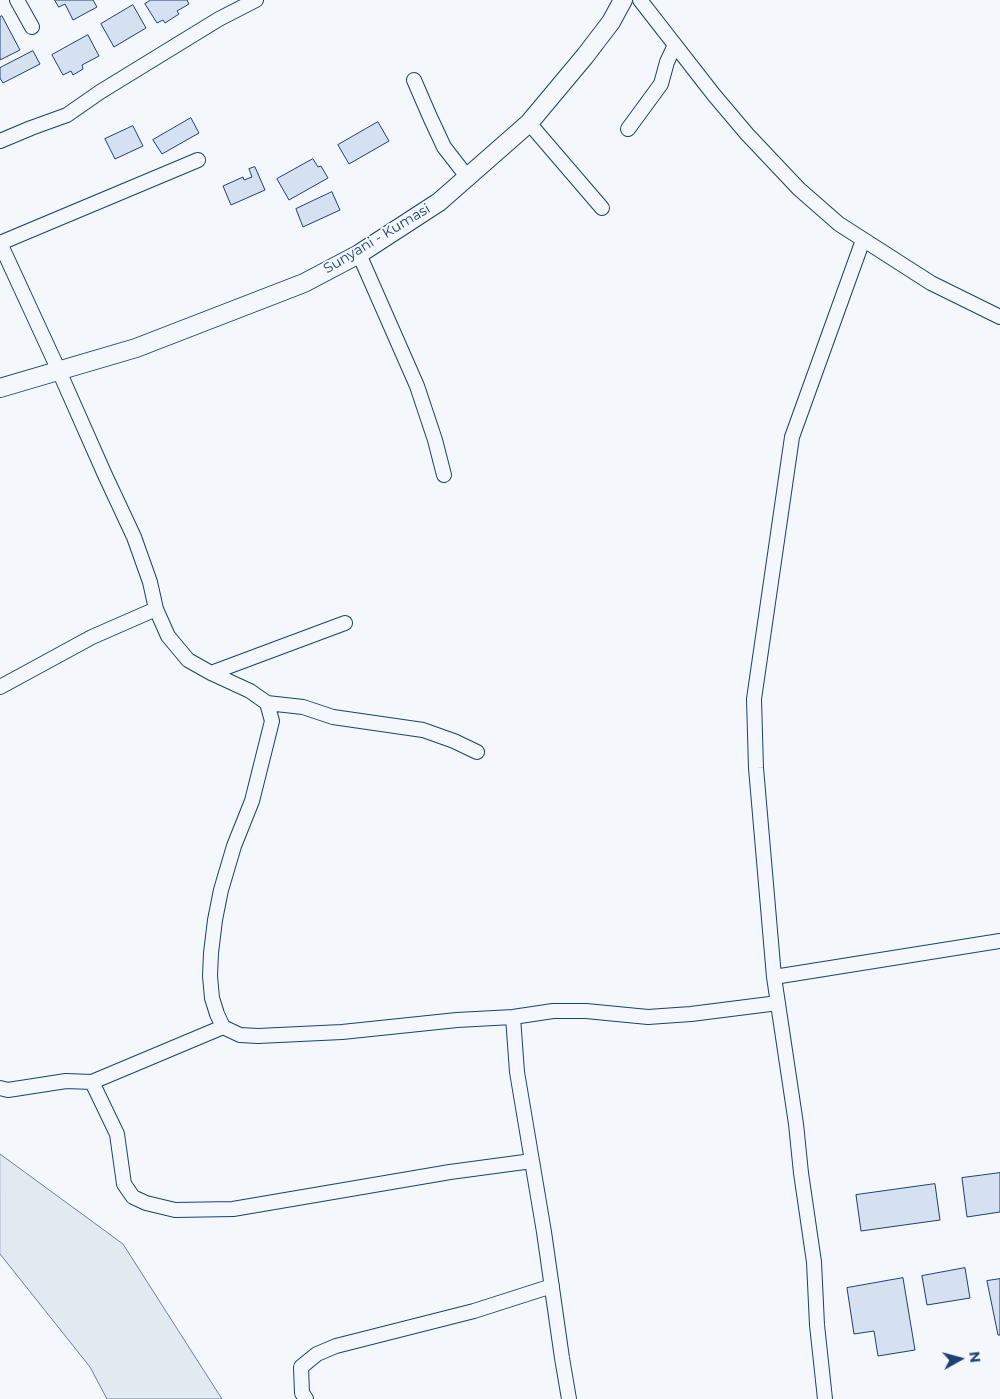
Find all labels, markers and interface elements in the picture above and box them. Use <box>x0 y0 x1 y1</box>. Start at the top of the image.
street label: Sunyani - Kumasi <box>321 201 433 277</box>
north arrow <box>935 1334 985 1384</box>
text: N <box>965 1350 985 1364</box>

